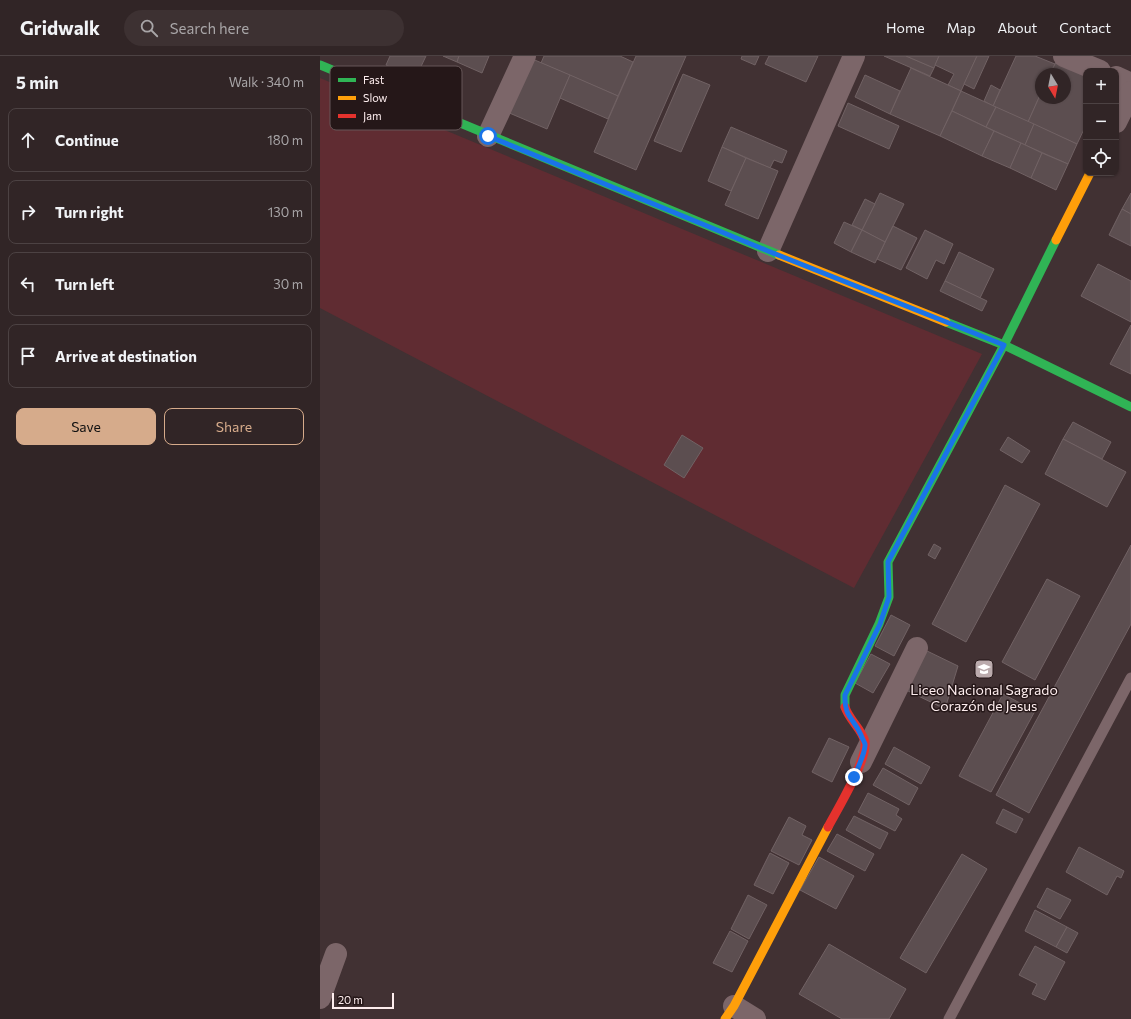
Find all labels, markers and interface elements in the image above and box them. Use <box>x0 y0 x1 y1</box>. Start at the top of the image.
search box <box>124 10 404 46</box>
text: Gridwalk <box>20 16 100 39</box>
icon: search <box>138 17 160 39</box>
text: Search here <box>170 19 249 37</box>
text: Home <box>886 19 925 36</box>
text: Map <box>947 19 975 36</box>
text: About <box>997 19 1037 36</box>
text: Contact <box>1059 19 1111 36</box>
legend <box>330 66 462 130</box>
north arrow <box>1035 68 1071 104</box>
map controls <box>1083 68 1119 176</box>
button: + <box>1083 68 1119 104</box>
text: 5 min <box>16 72 59 93</box>
text: Fast <box>363 73 385 86</box>
text: Walk · 340 m <box>229 74 304 90</box>
text: Slow <box>363 91 388 104</box>
button: − <box>1083 104 1119 140</box>
text: Jam <box>363 109 382 123</box>
route start <box>479 127 497 145</box>
icon: ahead <box>17 129 39 151</box>
text: Continue <box>55 131 119 149</box>
text: 180 m <box>267 132 303 148</box>
button: locate <box>1083 140 1119 176</box>
icon: right <box>17 201 39 223</box>
text: Turn right <box>55 203 124 221</box>
text: 130 m <box>268 204 303 220</box>
icon: left <box>17 273 39 295</box>
text: Turn left <box>55 275 114 293</box>
text: 30 m <box>273 276 303 292</box>
icon: arrive <box>17 345 39 367</box>
text: Arrive at destination <box>55 347 197 365</box>
button: Save <box>16 408 156 445</box>
button: Share <box>164 408 304 445</box>
school or university icon: Liceo Nacional Sagrado Corazón de Jesus <box>973 658 995 680</box>
place label: Liceo Nacional Sagrado Corazón de Jesus <box>910 681 1058 714</box>
route end <box>845 768 863 786</box>
scale bar <box>332 991 394 1010</box>
text: 20 m <box>338 993 363 1006</box>

